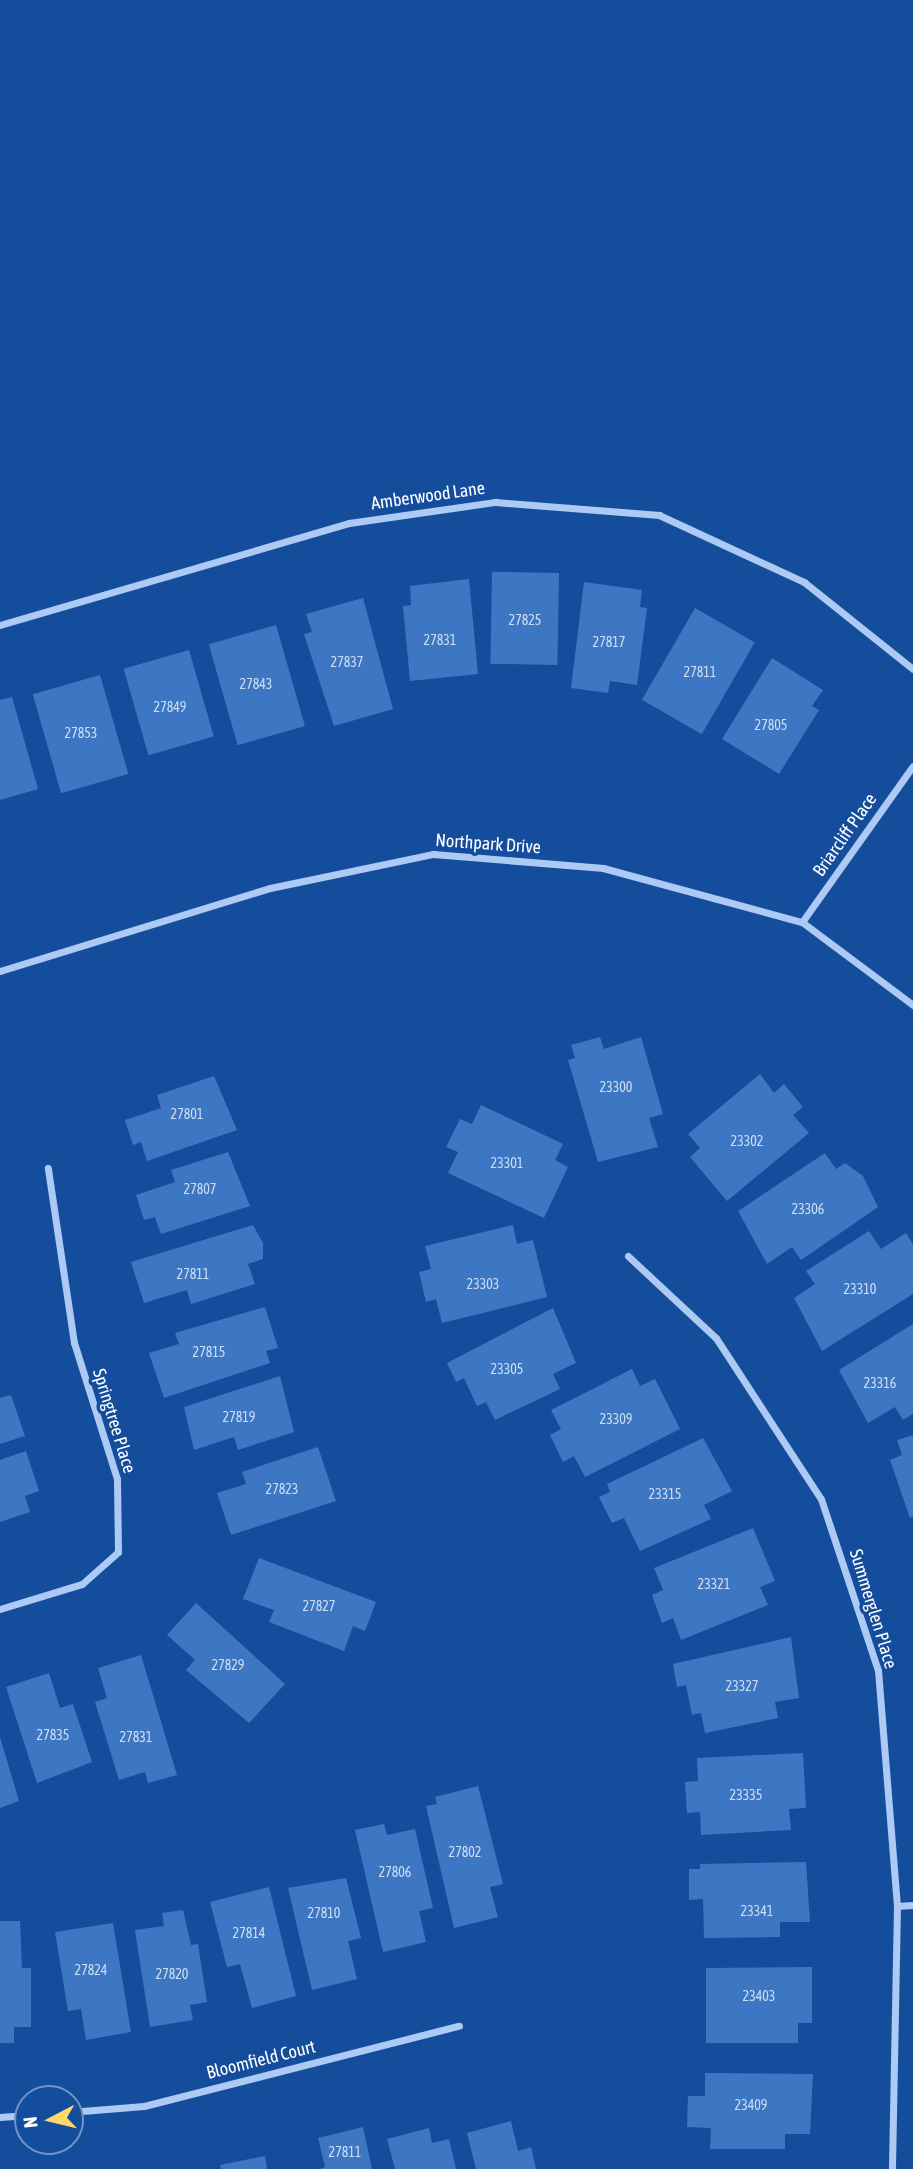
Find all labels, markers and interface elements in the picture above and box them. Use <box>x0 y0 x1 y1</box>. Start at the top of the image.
street label: Amberwood Lane <box>370 477 486 515</box>
house number: 27825 <box>509 612 541 628</box>
house number: 27831 <box>424 632 456 648</box>
house number: 27817 <box>593 634 625 650</box>
house number: 27837 <box>331 654 363 670</box>
house number: 27811 <box>684 664 716 680</box>
house number: 27843 <box>240 676 272 692</box>
house number: 27849 <box>154 699 186 715</box>
house number: 27805 <box>755 717 787 733</box>
house number: 27853 <box>65 725 97 741</box>
street label: Briarcliff Place <box>809 789 881 881</box>
street label: Northpark Drive <box>435 830 541 858</box>
house number: 23300 <box>600 1079 632 1095</box>
house number: 27801 <box>171 1106 203 1122</box>
house number: 23302 <box>731 1133 763 1149</box>
house number: 23301 <box>491 1155 523 1171</box>
house number: 27807 <box>184 1181 216 1197</box>
house number: 23306 <box>792 1201 824 1217</box>
house number: 27811 <box>177 1266 209 1282</box>
house number: 23303 <box>467 1276 499 1292</box>
house number: 23310 <box>844 1281 876 1297</box>
house number: 27815 <box>193 1344 225 1360</box>
house number: 23305 <box>491 1361 523 1377</box>
street label: Springtree Place <box>88 1366 140 1476</box>
house number: 23316 <box>864 1375 896 1391</box>
house number: 27819 <box>223 1409 255 1425</box>
house number: 23309 <box>600 1411 632 1427</box>
house number: 27823 <box>266 1481 298 1497</box>
house number: 23315 <box>649 1486 681 1502</box>
street label: Summerglen Place <box>845 1547 901 1671</box>
house number: 23321 <box>698 1576 730 1592</box>
house number: 27827 <box>303 1598 335 1614</box>
house number: 27829 <box>212 1657 244 1673</box>
house number: 23327 <box>726 1678 758 1694</box>
house number: 27835 <box>37 1727 69 1743</box>
house number: 27831 <box>120 1729 152 1745</box>
house number: 23335 <box>730 1787 762 1803</box>
house number: 27802 <box>449 1844 481 1860</box>
house number: 27806 <box>379 1864 411 1880</box>
house number: 23341 <box>741 1903 773 1919</box>
house number: 27810 <box>308 1905 340 1921</box>
house number: 27814 <box>233 1925 265 1941</box>
house number: 27824 <box>75 1962 107 1978</box>
house number: 27820 <box>156 1966 188 1982</box>
house number: 23403 <box>743 1988 775 2004</box>
street label: Bloomfield Court <box>204 2036 318 2084</box>
north arrow <box>14 2085 84 2155</box>
house number: 23409 <box>735 2097 767 2113</box>
text: N <box>19 2115 42 2129</box>
house number: 27811 <box>329 2144 361 2160</box>

